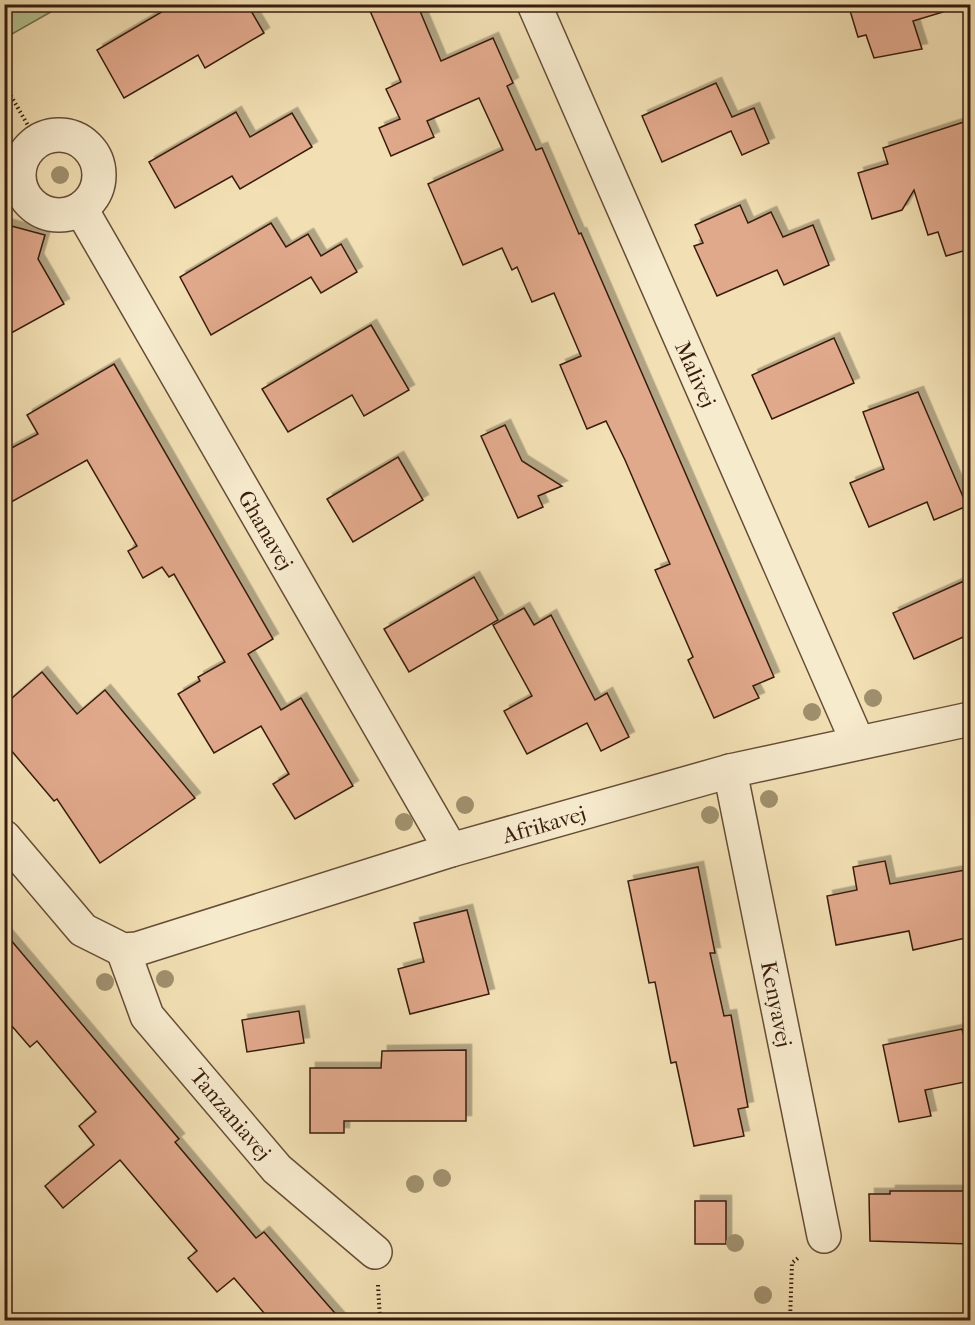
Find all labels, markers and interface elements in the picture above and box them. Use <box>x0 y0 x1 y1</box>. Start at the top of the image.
street label: Malivej <box>669 337 721 411</box>
street label: Ghanavej <box>232 486 298 575</box>
street label: Afrikavej <box>499 801 589 850</box>
street label: Kenyavej <box>755 959 797 1049</box>
street label: Tanzaniavej <box>184 1063 276 1166</box>

